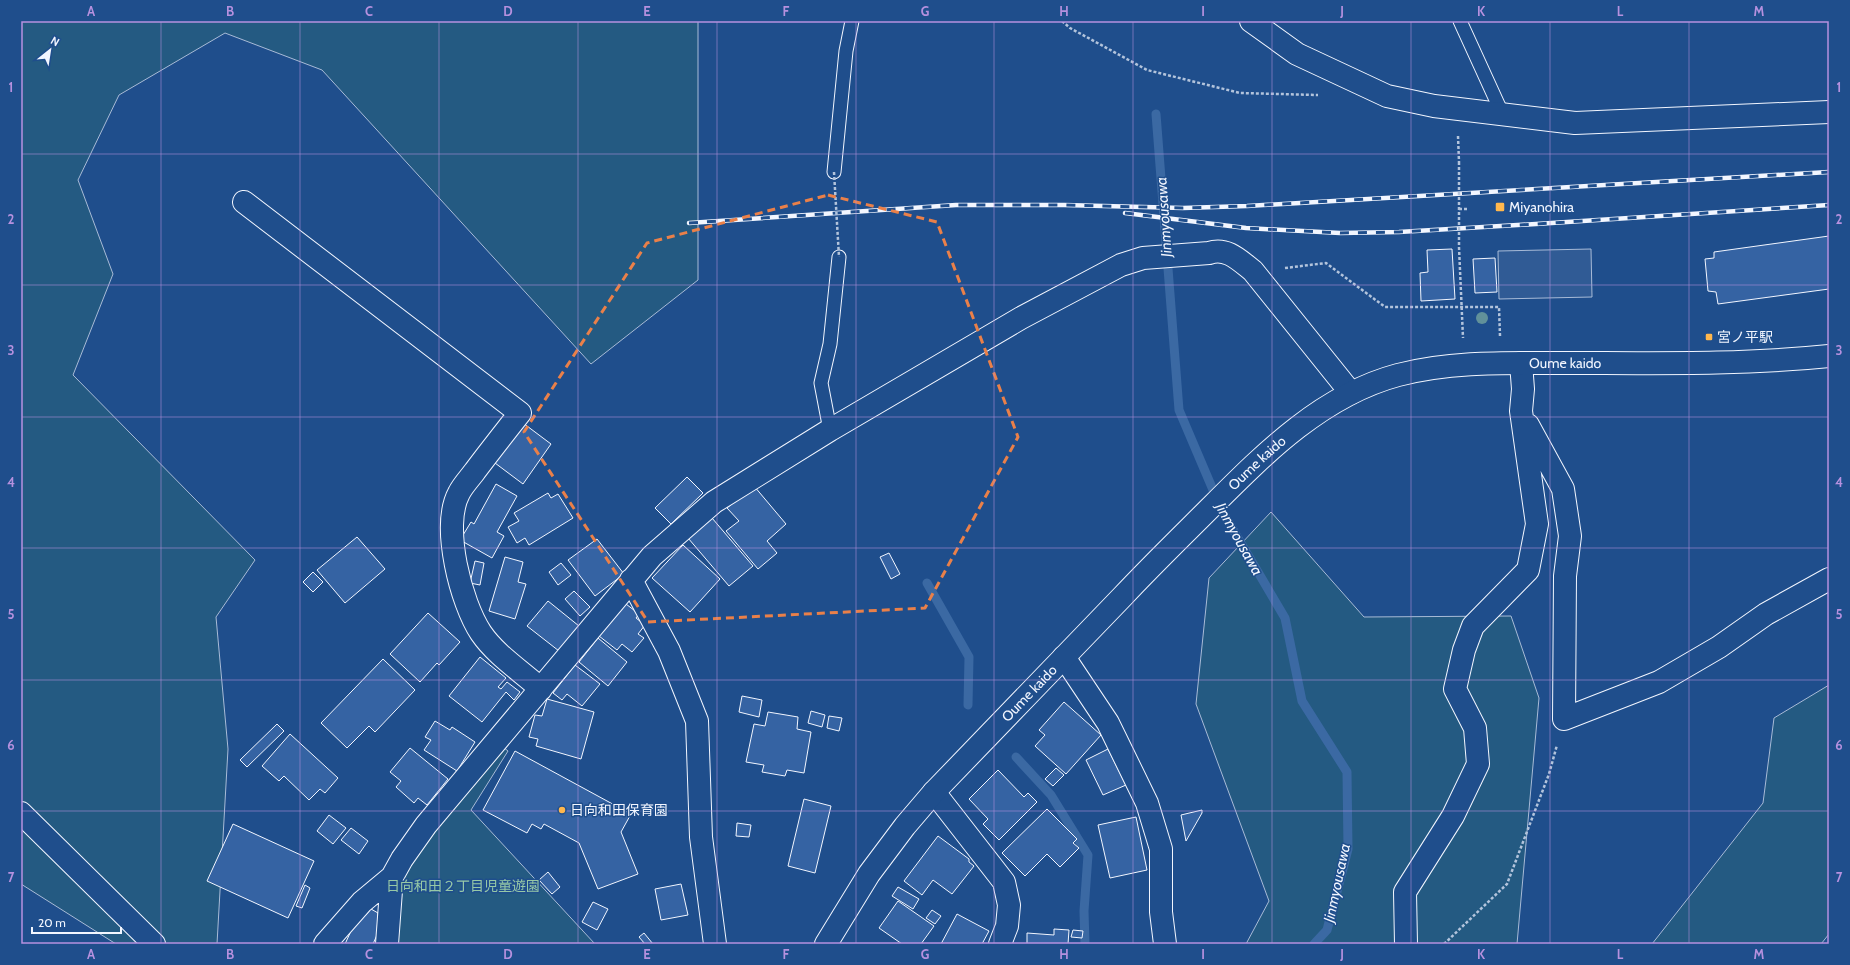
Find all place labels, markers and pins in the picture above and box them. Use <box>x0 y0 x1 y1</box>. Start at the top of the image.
place label: Miyanohira <box>1509 198 1574 216</box>
marker: Miyanohira <box>1494 201 1506 213</box>
place label: 宮ノ平駅 <box>1717 328 1773 346</box>
marker: 宮ノ平駅 <box>1704 332 1714 342</box>
place label: 日向和田保育園 <box>570 801 668 819</box>
marker: 日向和田保育園 <box>557 805 567 815</box>

